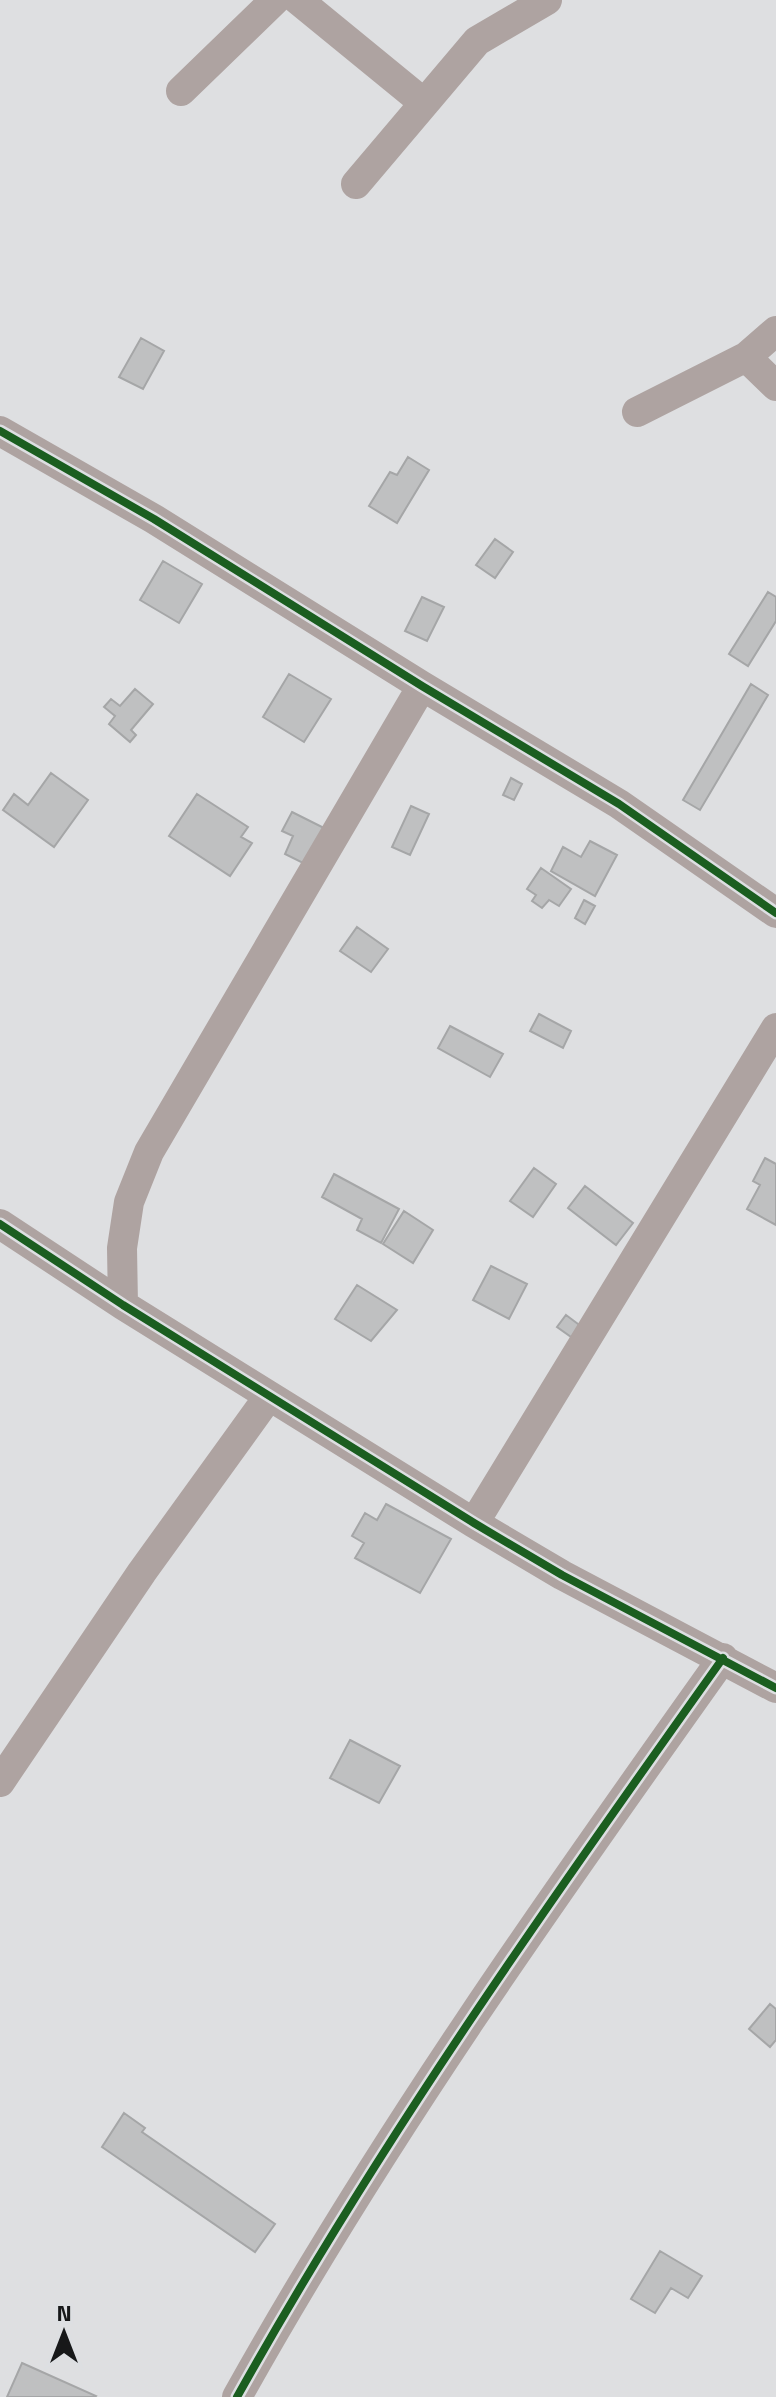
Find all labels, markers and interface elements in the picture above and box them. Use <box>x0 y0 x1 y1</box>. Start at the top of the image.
north arrow <box>24 2293 104 2373</box>
text: N <box>56 2296 72 2330</box>

